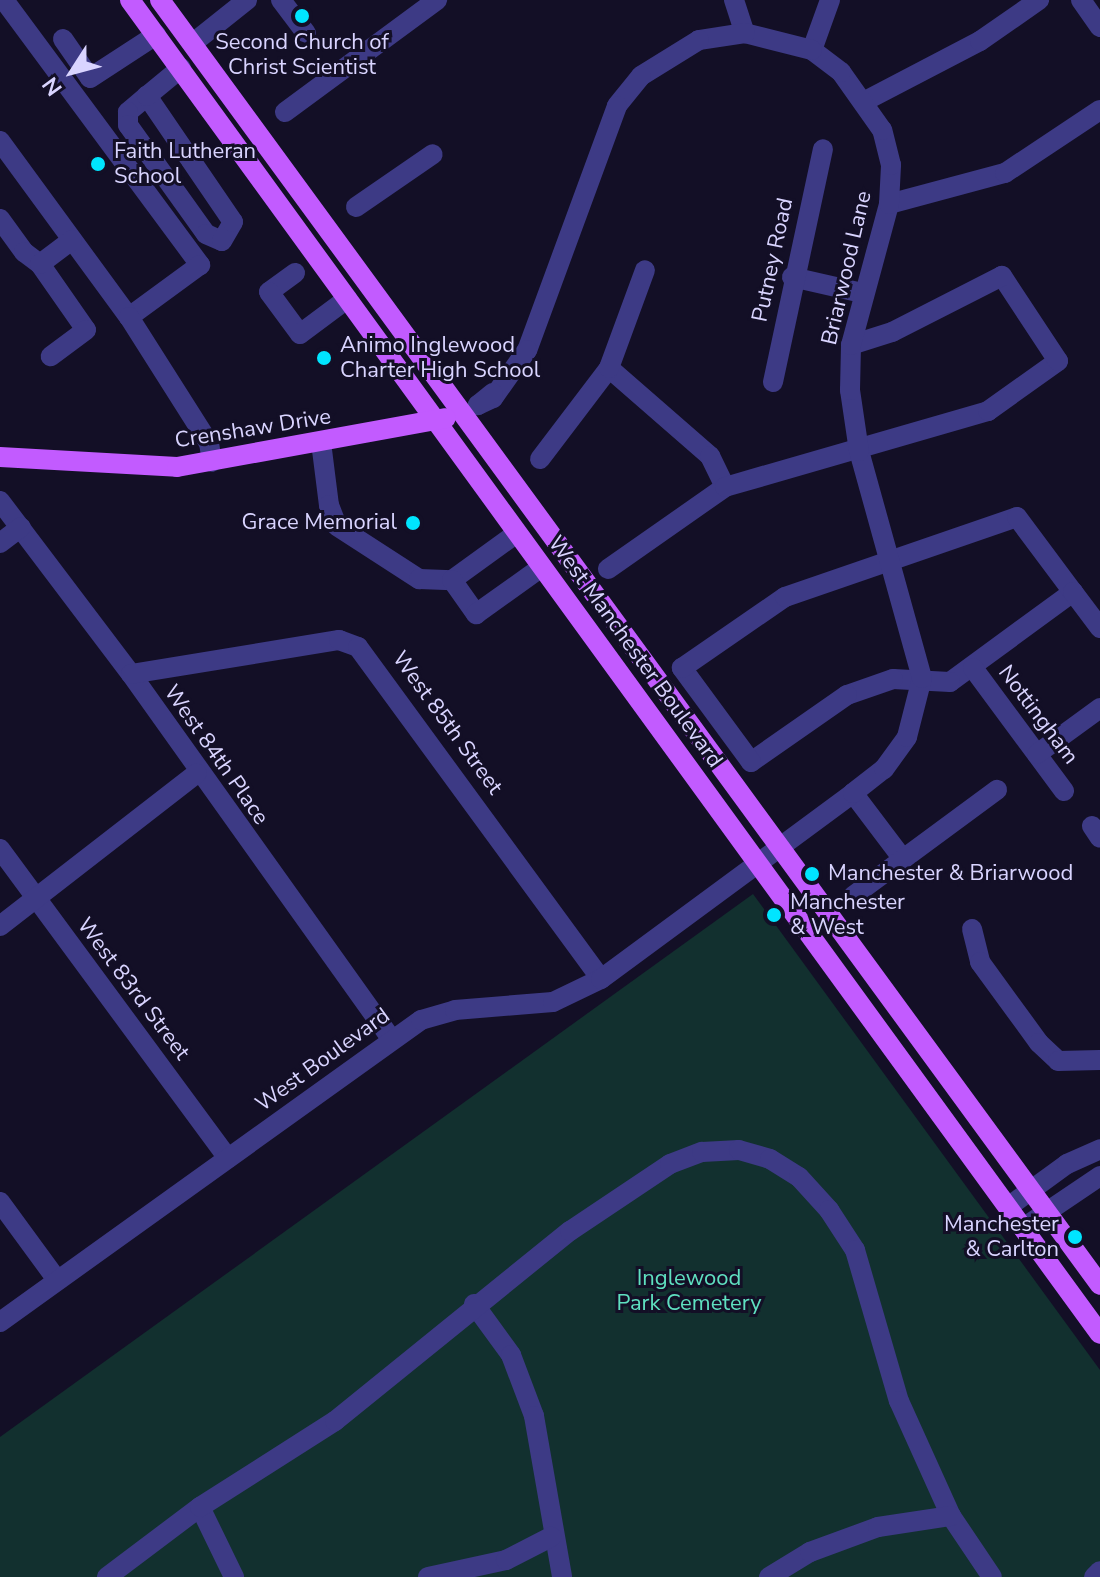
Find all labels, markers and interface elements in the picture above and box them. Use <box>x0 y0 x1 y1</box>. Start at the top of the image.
marker: Second Church of Christ Scientist <box>293 7 311 25</box>
place label: Second Church of Christ Scientist <box>215 29 389 80</box>
north arrow <box>32 32 112 112</box>
text: N <box>36 71 70 102</box>
place label: Faith Lutheran School <box>114 138 256 190</box>
marker: Faith Lutheran School <box>89 155 107 173</box>
street label: Briarwood Lane <box>816 188 878 348</box>
street label: Putney Road <box>747 196 799 324</box>
place label: Animo Inglewood Charter High School <box>340 332 540 384</box>
marker: Animo Inglewood Charter High School <box>315 349 333 367</box>
street label: Crenshaw Drive <box>173 404 333 454</box>
place label: Grace Memorial <box>242 510 397 536</box>
marker: Grace Memorial <box>404 514 422 532</box>
street label: West Manchester Boulevard <box>542 531 728 773</box>
street label: West 85th Street <box>386 646 508 800</box>
street label: Nottingham <box>992 660 1084 770</box>
street label: West 84th Place <box>158 680 274 830</box>
place label: Manchester & Briarwood <box>828 861 1073 887</box>
marker: Manchester & Briarwood <box>803 865 821 883</box>
place label: Manchester & West <box>790 889 905 940</box>
marker: Manchester & West <box>765 906 783 924</box>
street label: West 83rd Street <box>71 913 195 1065</box>
street label: West Boulevard <box>251 1003 395 1117</box>
place label: Manchester & Carlton <box>944 1211 1059 1262</box>
marker: Manchester & Carlton <box>1066 1228 1084 1246</box>
park label: Inglewood Park Cemetery <box>617 1265 761 1316</box>

